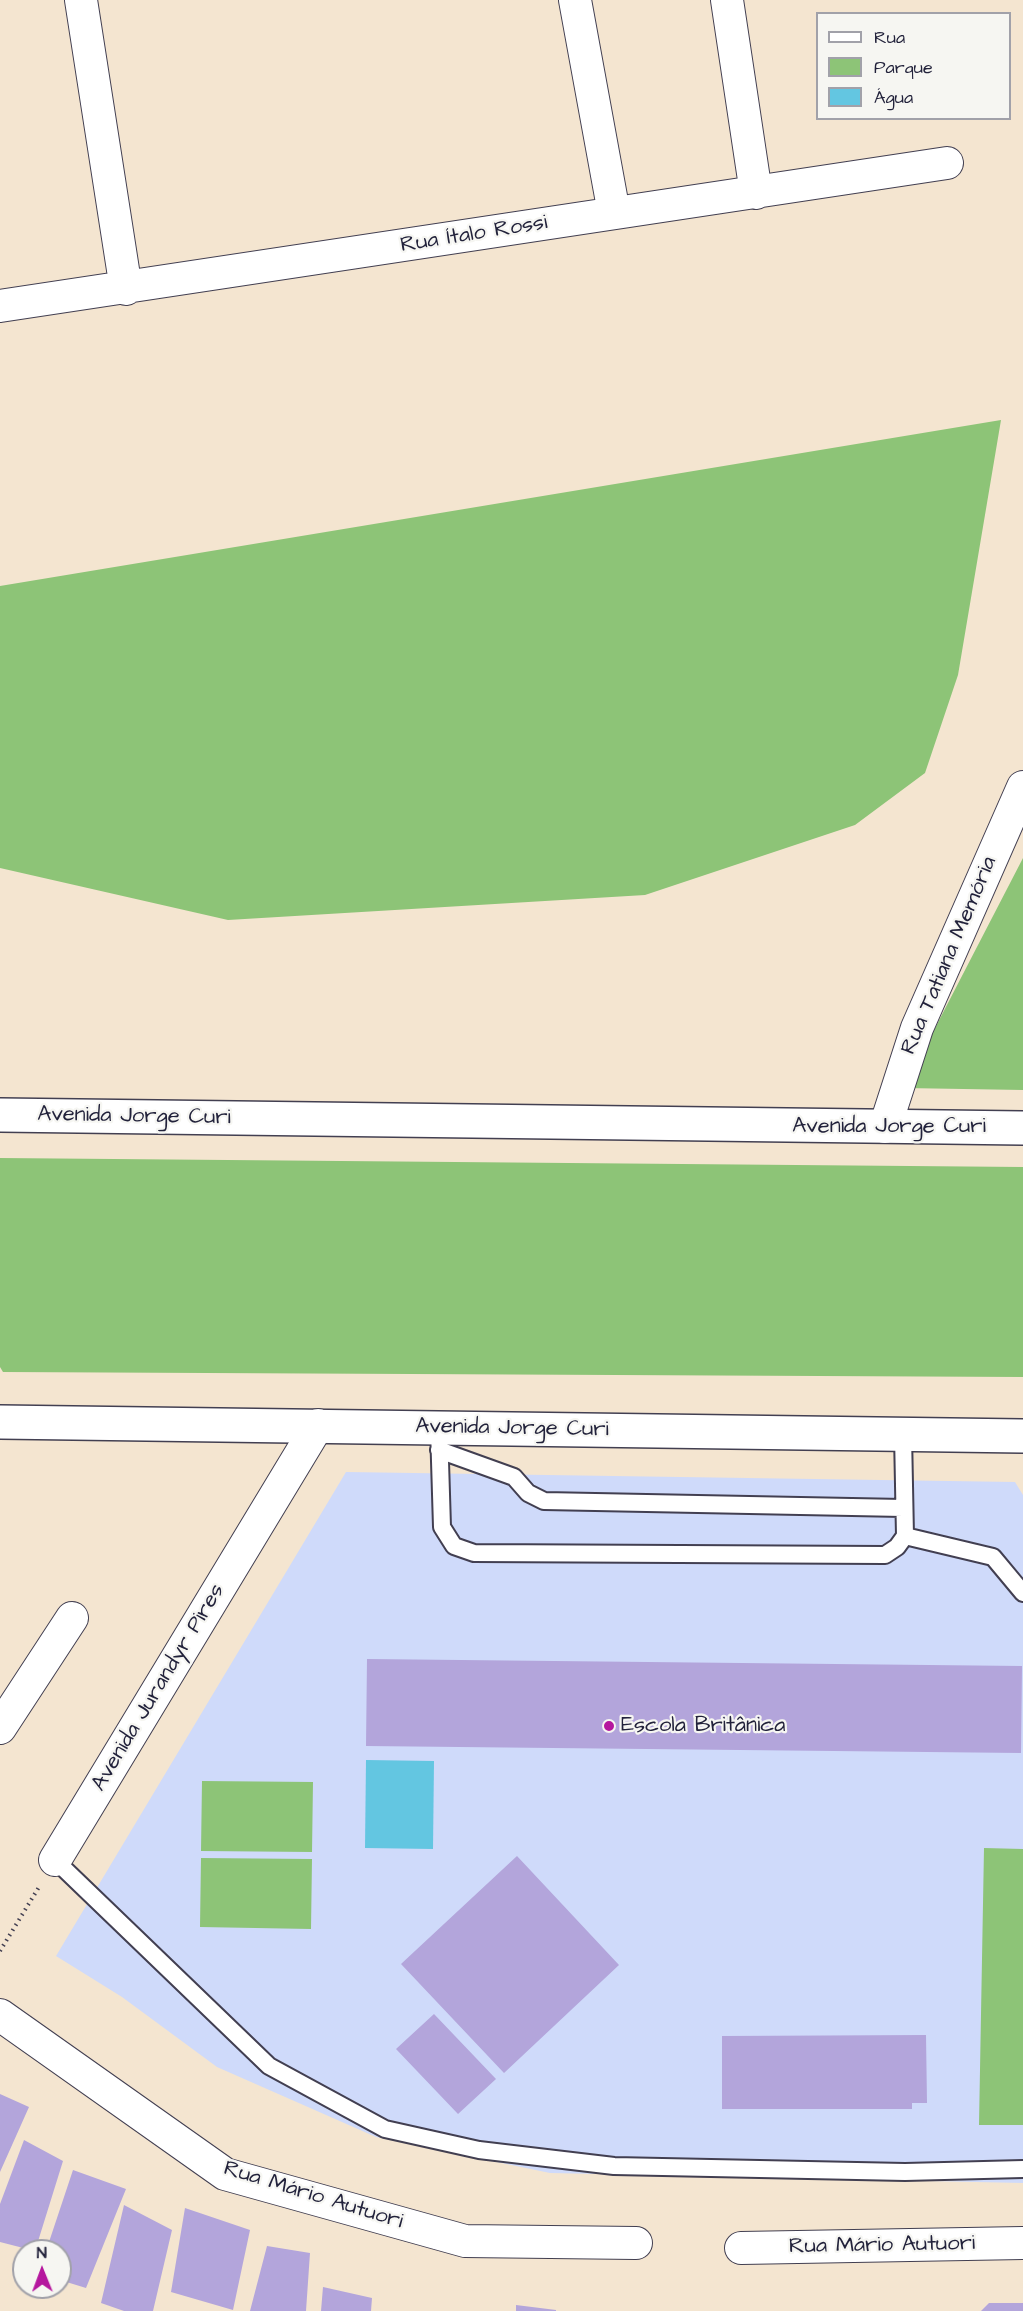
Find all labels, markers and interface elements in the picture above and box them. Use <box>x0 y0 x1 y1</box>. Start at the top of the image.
legend <box>816 12 1011 120</box>
text: Rua <box>874 25 905 50</box>
text: Parque <box>874 55 933 80</box>
text: Água <box>874 85 913 110</box>
street label: Rua Ítalo Rossi <box>399 210 549 260</box>
street label: Rua Tatiana Memória <box>896 853 1004 1059</box>
street label: Avenida Jorge Curi <box>37 1102 231 1132</box>
street label: Avenida Jorge Curi <box>792 1114 986 1140</box>
street label: Avenida Jorge Curi <box>415 1414 609 1444</box>
street label: Avenida Jurandyr Pires <box>87 1580 231 1796</box>
place label: Escola Britânica <box>621 1713 785 1739</box>
marker: Escola Britânica <box>602 1719 616 1733</box>
street label: Rua Mário Autuori <box>220 2156 406 2236</box>
street label: Rua Mário Autuori <box>789 2231 975 2261</box>
north arrow <box>12 2239 72 2299</box>
text: N <box>37 2242 47 2264</box>

